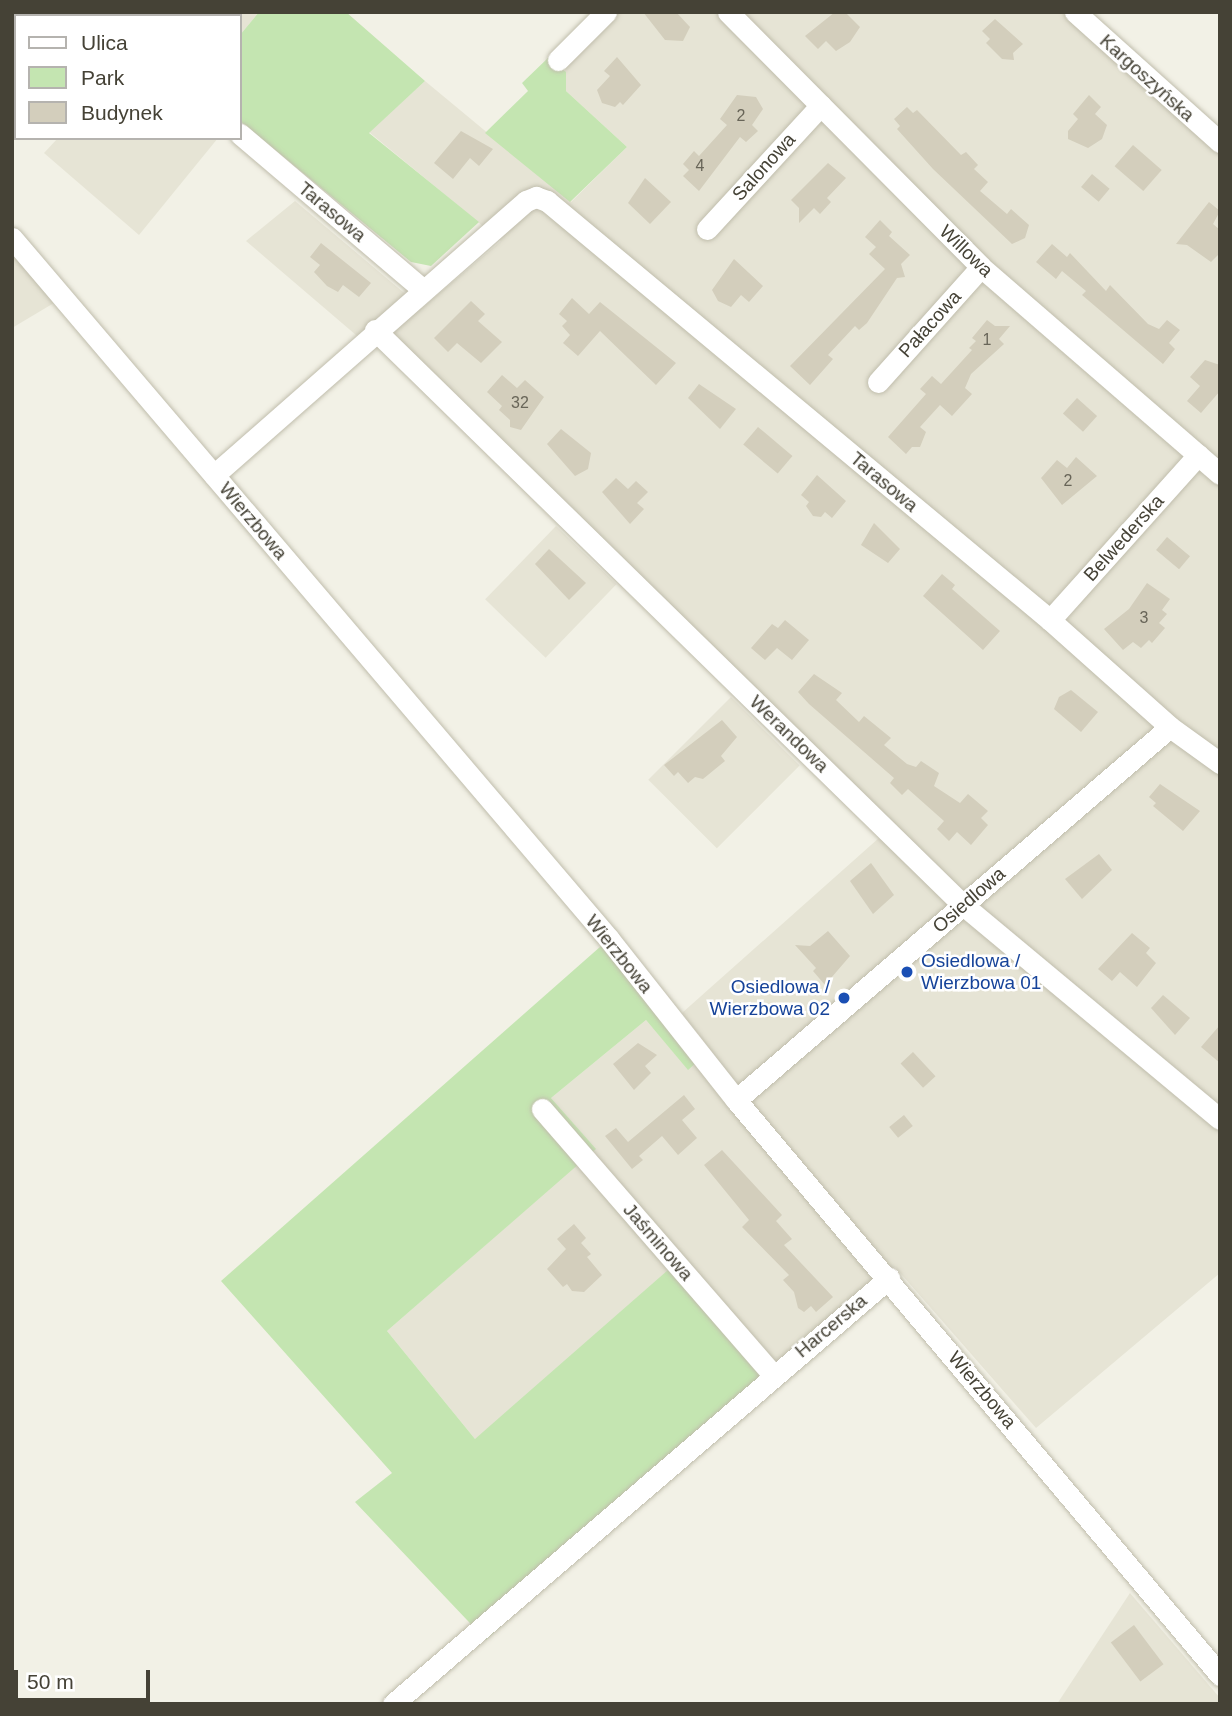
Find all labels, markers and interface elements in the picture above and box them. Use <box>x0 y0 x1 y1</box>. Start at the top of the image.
legend <box>14 14 242 140</box>
street label: Kargoszyńska <box>1095 30 1199 126</box>
text: Ulica <box>81 31 128 54</box>
text: Park <box>81 66 124 89</box>
text: Budynek <box>81 101 163 124</box>
house number: 2 <box>737 106 745 126</box>
street label: Salonowa <box>728 128 800 206</box>
house number: 4 <box>696 156 704 176</box>
street label: Tarasowa <box>294 177 370 247</box>
street label: Willowa <box>935 220 997 282</box>
street label: Pałacowa <box>894 286 966 362</box>
house number: 1 <box>983 330 991 350</box>
house number: 32 <box>511 393 529 413</box>
street label: Tarasowa <box>846 447 922 517</box>
house number: 2 <box>1064 471 1072 491</box>
street label: Wierzbowa <box>214 478 292 564</box>
street label: Belwederska <box>1079 490 1169 586</box>
house number: 3 <box>1140 608 1148 628</box>
street label: Werandowa <box>745 691 833 777</box>
street label: Osiedlowa <box>928 862 1010 938</box>
street label: Wierzbowa <box>581 910 657 998</box>
place label: Osiedlowa / Wierzbowa 01 <box>921 950 1041 994</box>
marker: Osiedlowa / Wierzbowa 01 <box>899 964 915 980</box>
place label: Osiedlowa / Wierzbowa 02 <box>710 976 830 1020</box>
marker: Osiedlowa / Wierzbowa 02 <box>836 990 852 1006</box>
street label: Jaśminowa <box>618 1199 698 1285</box>
street label: Harcerska <box>791 1289 871 1363</box>
street label: Wierzbowa <box>943 1347 1021 1433</box>
scale bar <box>18 1656 154 1700</box>
text: 50 m <box>27 1670 74 1693</box>

